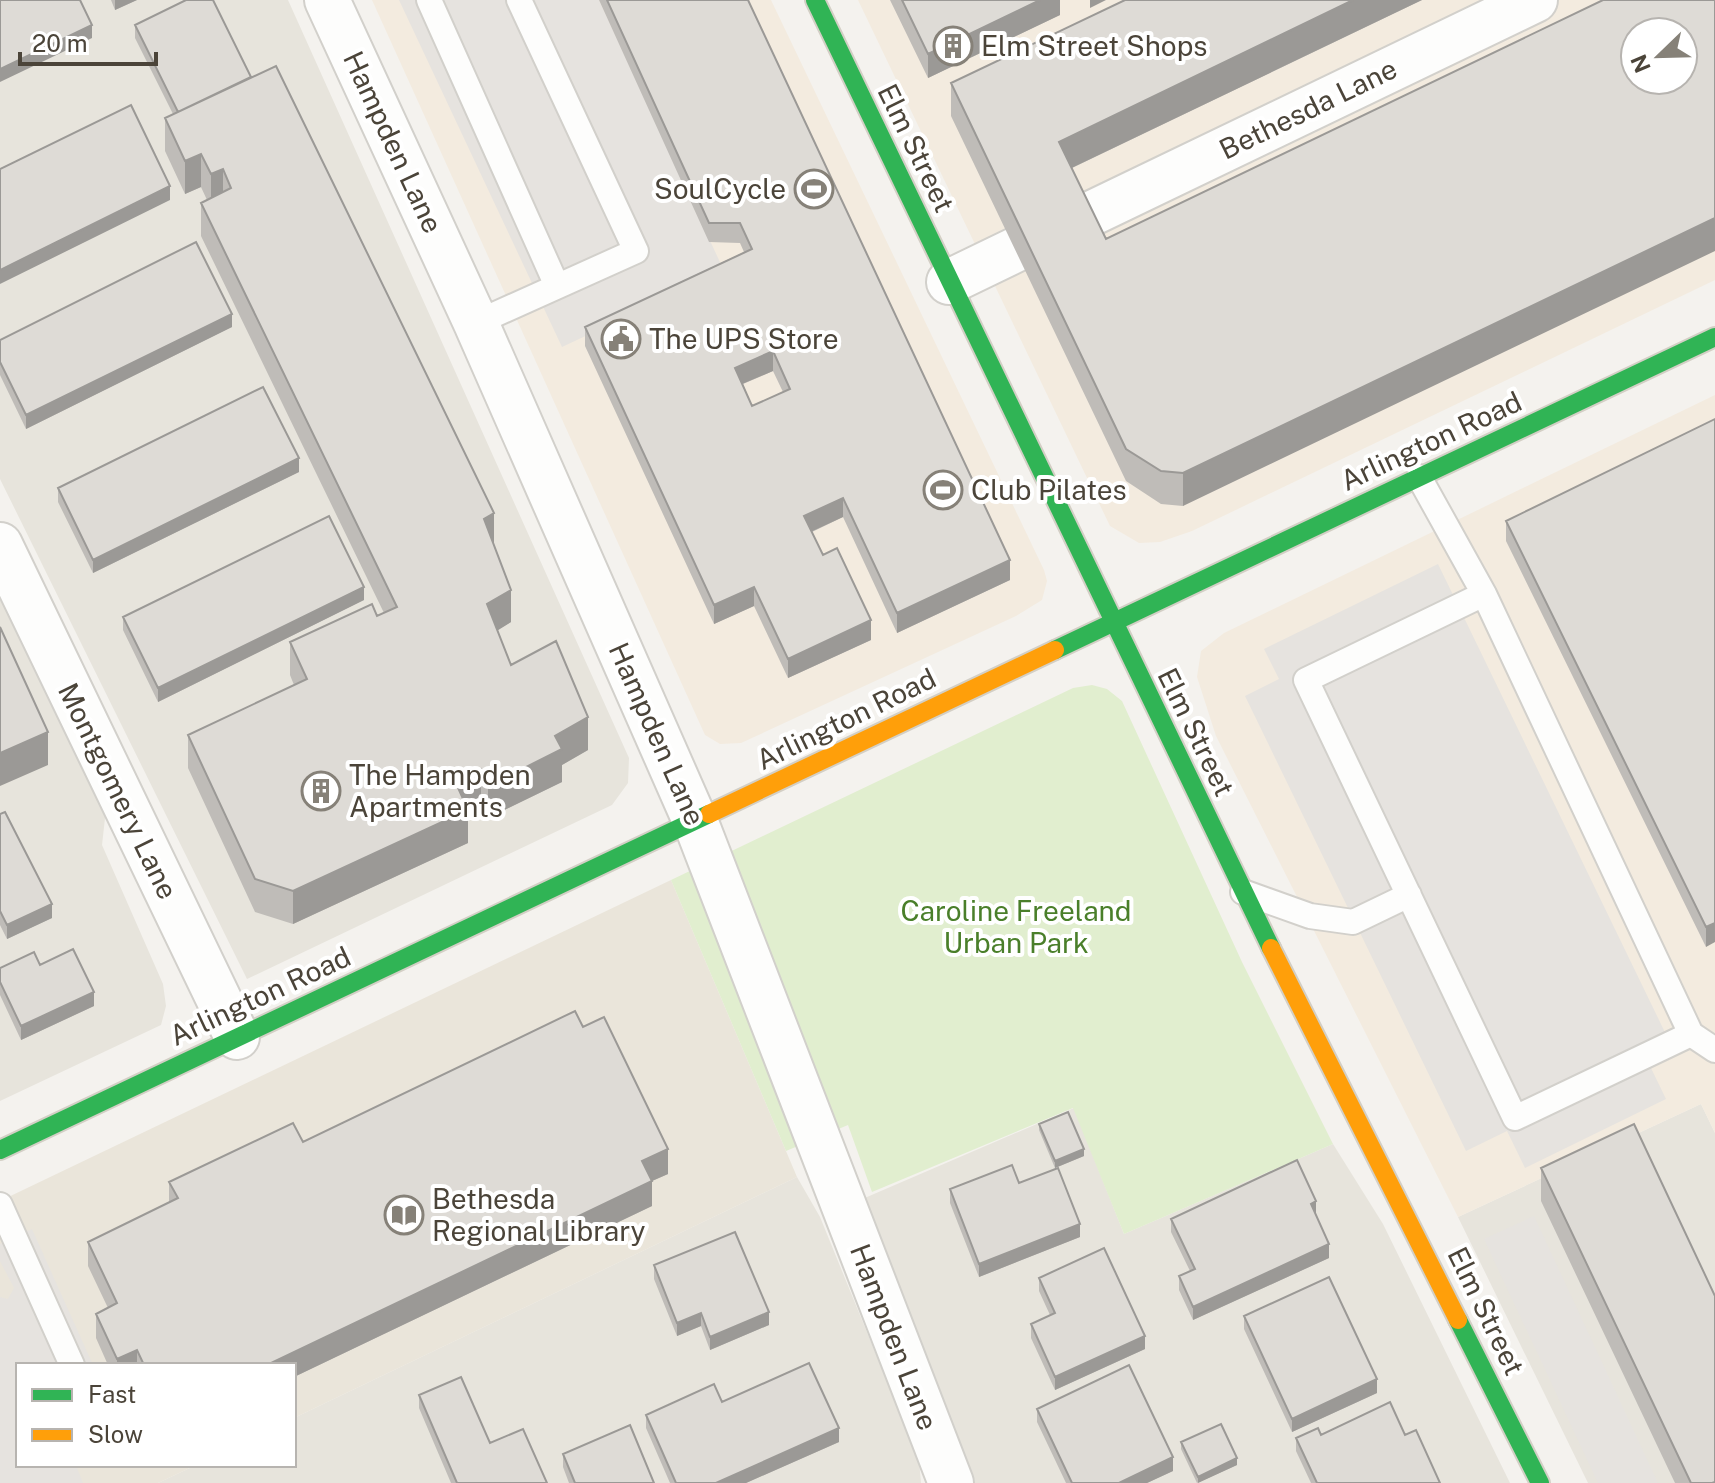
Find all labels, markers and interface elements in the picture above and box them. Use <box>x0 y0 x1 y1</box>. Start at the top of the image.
scale bar <box>20 16 156 66</box>
north arrow <box>1619 16 1699 96</box>
building icon: Elm Street Shops <box>932 25 974 67</box>
text: 20 m <box>32 29 88 57</box>
place label: Elm Street Shops <box>981 29 1207 62</box>
street label: Hampden Lane <box>337 46 450 238</box>
street label: Bethesda Lane <box>1214 51 1402 166</box>
text: N <box>1625 51 1656 77</box>
street label: Elm Street <box>871 78 962 217</box>
sports icon: SoulCycle <box>793 168 835 210</box>
place label: SoulCycle <box>654 172 786 205</box>
public building icon: The UPS Store <box>600 318 642 360</box>
place label: The UPS Store <box>649 322 839 355</box>
street label: Arlington Road <box>1335 384 1526 497</box>
sports icon: Club Pilates <box>922 469 964 511</box>
place label: Club Pilates <box>971 473 1127 506</box>
street label: Hampden Lane <box>602 637 712 830</box>
street label: Arlington Road <box>751 661 941 776</box>
street label: Elm Street <box>1151 662 1242 801</box>
street label: Montgomery Lane <box>52 677 185 904</box>
place label: The Hampden Apartments <box>349 758 531 823</box>
building icon: The Hampden Apartments <box>300 770 342 812</box>
park label: Caroline Freeland Urban Park <box>901 894 1131 959</box>
street label: Arlington Road <box>164 939 355 1052</box>
place label: Bethesda Regional Library <box>432 1182 646 1247</box>
library icon: Bethesda Regional Library <box>383 1194 425 1236</box>
street label: Hampden Lane <box>844 1239 945 1434</box>
street label: Elm Street <box>1441 1241 1532 1380</box>
legend <box>16 1363 296 1467</box>
text: Fast <box>88 1380 136 1408</box>
text: Slow <box>88 1420 143 1448</box>

